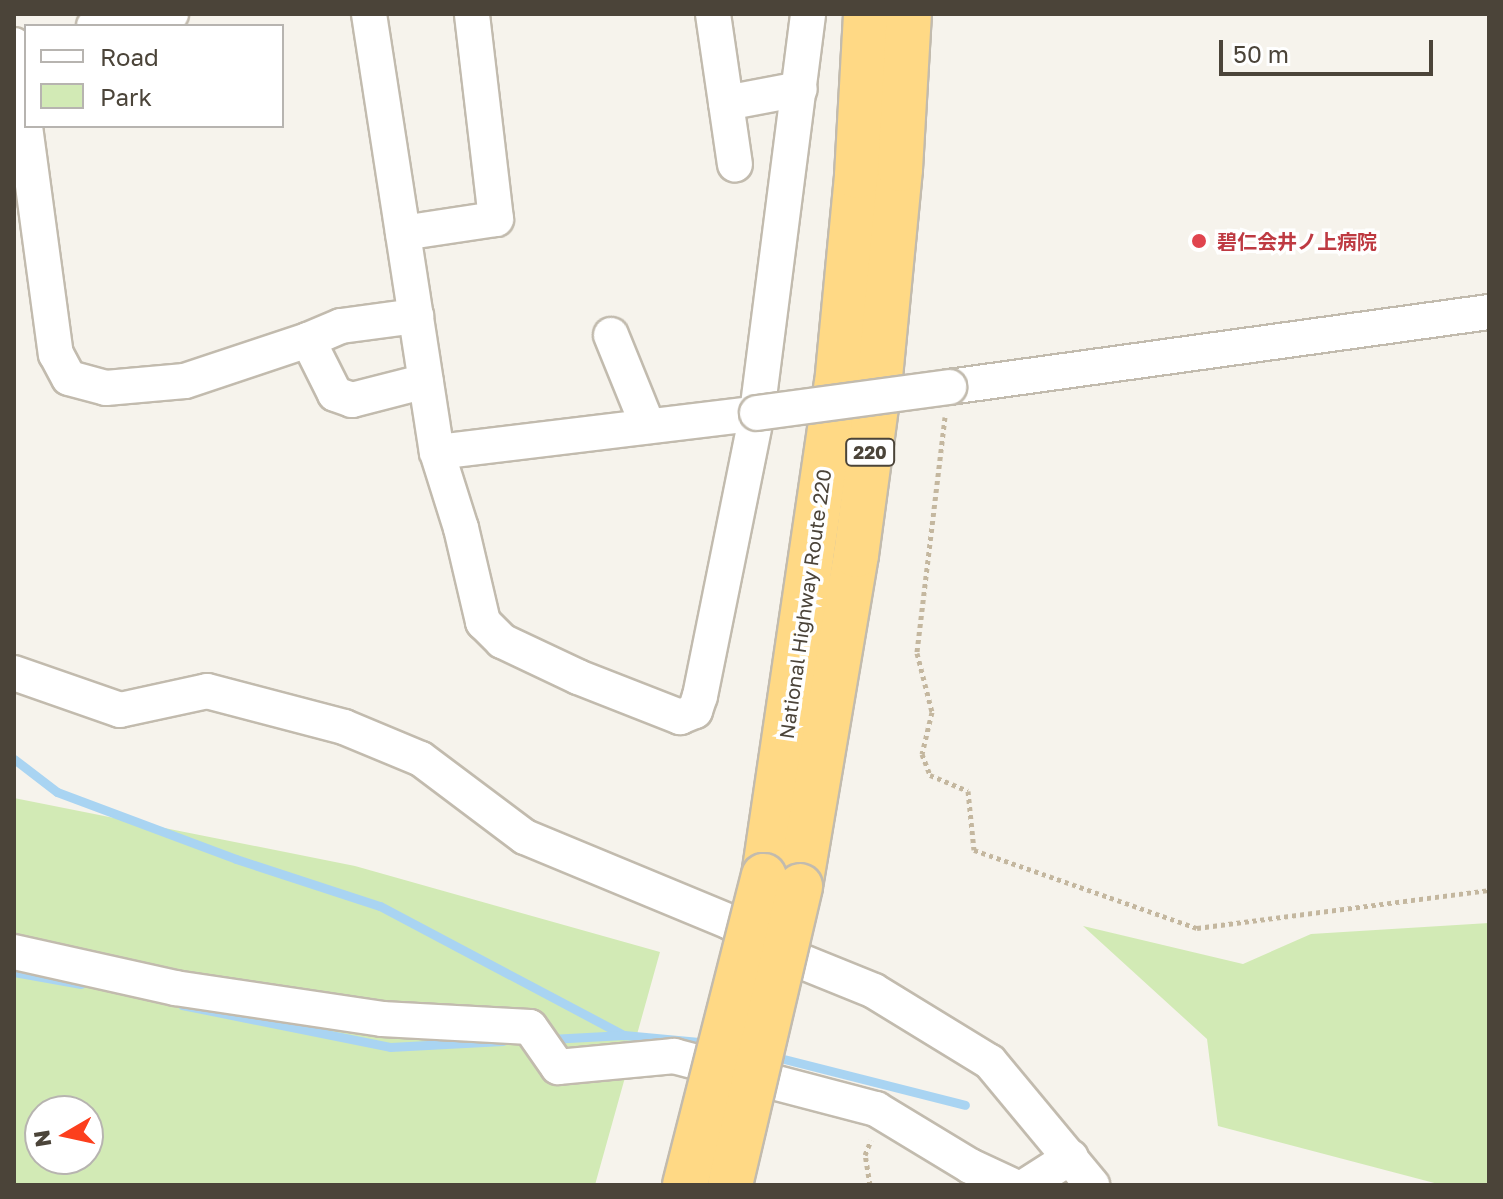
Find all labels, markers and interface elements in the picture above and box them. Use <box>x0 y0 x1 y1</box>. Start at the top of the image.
legend <box>24 24 284 128</box>
scale bar <box>1223 24 1437 74</box>
text: 50 m <box>1233 39 1289 68</box>
text: Road <box>100 42 159 71</box>
text: Park <box>100 82 152 111</box>
place label: 碧仁会井ノ上病院 <box>1217 229 1377 253</box>
marker: 碧仁会井ノ上病院 <box>1188 230 1210 252</box>
road number: 220 <box>844 438 896 466</box>
street label: National Highway Route 220 <box>774 468 836 740</box>
north arrow <box>24 1095 104 1175</box>
text: N <box>27 1128 56 1149</box>

